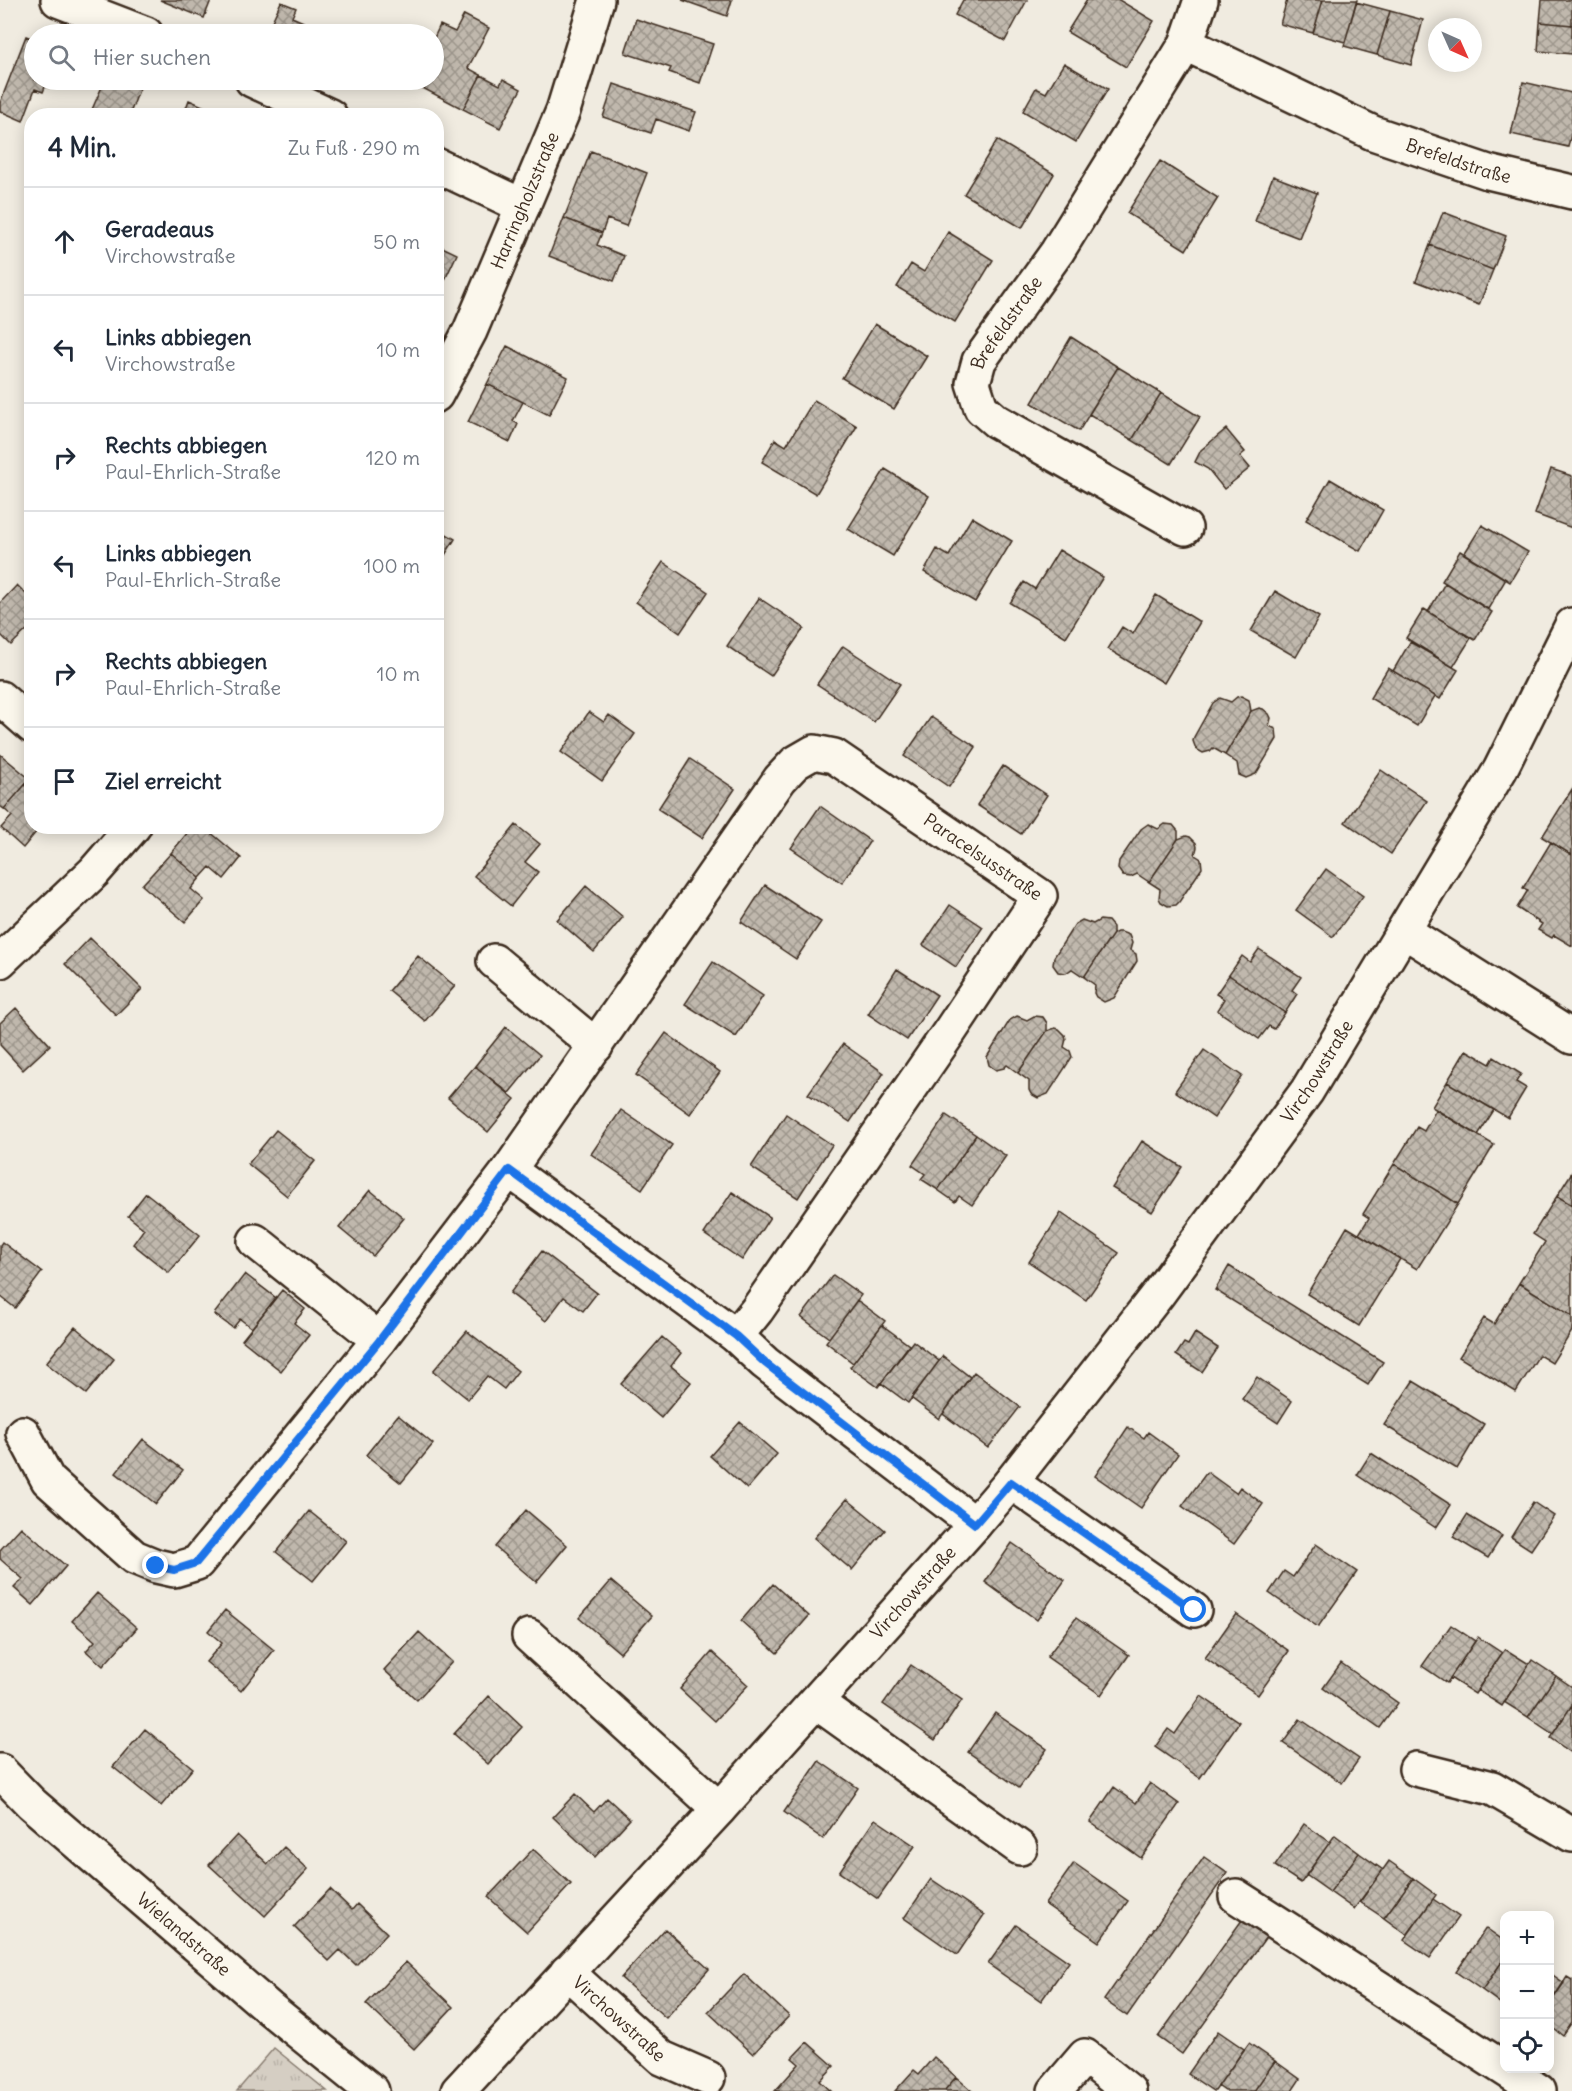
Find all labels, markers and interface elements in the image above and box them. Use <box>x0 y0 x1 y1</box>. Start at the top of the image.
north arrow <box>1428 18 1482 72</box>
search box <box>24 24 444 90</box>
icon: search <box>45 41 78 74</box>
text: Hier suchen <box>93 43 211 71</box>
street label: Harringholzstraße <box>485 128 564 273</box>
text: 4 Min. <box>48 131 116 164</box>
street label: Brefeldstraße <box>1403 133 1513 188</box>
text: Zu Fuß · 290 m <box>288 135 420 160</box>
text: Geradeaus <box>105 215 214 243</box>
icon: ahead <box>48 225 81 258</box>
text: 50 m <box>373 229 420 254</box>
text: Virchowstraße <box>105 243 236 268</box>
street label: Brefeldstraße <box>965 271 1047 371</box>
text: Links abbiegen <box>105 323 252 351</box>
icon: left <box>48 333 81 366</box>
text: 10 m <box>377 337 420 362</box>
text: Virchowstraße <box>105 351 236 376</box>
text: Rechts abbiegen <box>105 431 267 459</box>
icon: right <box>48 441 81 474</box>
text: 120 m <box>366 445 420 470</box>
text: Paul-Ehrlich-Straße <box>105 459 281 484</box>
text: Links abbiegen <box>105 539 252 567</box>
icon: left <box>48 549 81 582</box>
text: 100 m <box>363 553 420 578</box>
text: Paul-Ehrlich-Straße <box>105 567 281 592</box>
text: Rechts abbiegen <box>105 647 267 675</box>
icon: right <box>48 657 81 690</box>
text: 10 m <box>377 661 420 686</box>
text: Paul-Ehrlich-Straße <box>105 675 281 700</box>
icon: arrive <box>48 765 81 798</box>
text: Ziel erreicht <box>105 767 222 795</box>
street label: Paracelsusstraße <box>919 808 1047 905</box>
street label: Virchowstraße <box>1275 1016 1358 1127</box>
street label: Virchowstraße <box>865 1541 961 1644</box>
route end <box>142 1552 168 1578</box>
route start <box>1180 1596 1206 1622</box>
street label: Wielandstraße <box>132 1887 236 1981</box>
map controls <box>1500 1911 1554 2073</box>
button: + <box>1500 1911 1554 1965</box>
button: − <box>1500 1965 1554 2019</box>
street label: Virchowstraße <box>568 1971 671 2067</box>
button: locate <box>1500 2019 1554 2073</box>

